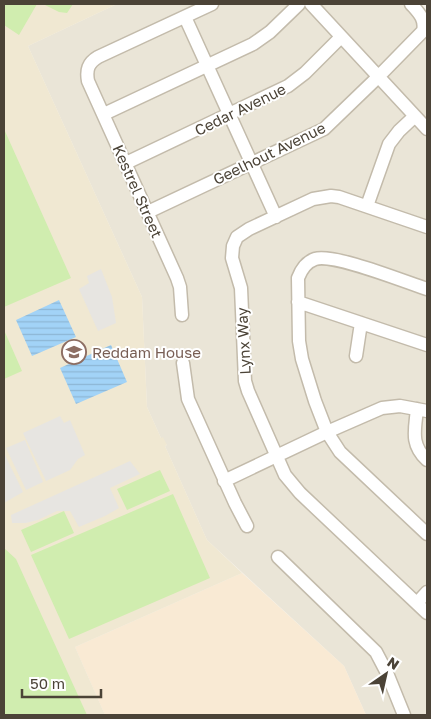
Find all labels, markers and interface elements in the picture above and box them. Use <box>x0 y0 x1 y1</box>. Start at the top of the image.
street label: Cedar Avenue <box>191 79 289 139</box>
street label: Geelhout Avenue <box>210 118 328 188</box>
street label: Kestrel Street <box>109 142 167 240</box>
street label: Lynx Way <box>232 306 254 375</box>
school or university icon: Reddam House <box>61 339 87 365</box>
place label: Reddam House <box>92 343 201 361</box>
north arrow <box>361 649 411 699</box>
text: N <box>384 653 403 673</box>
scale bar <box>22 666 101 698</box>
text: 50 m <box>30 674 65 692</box>

